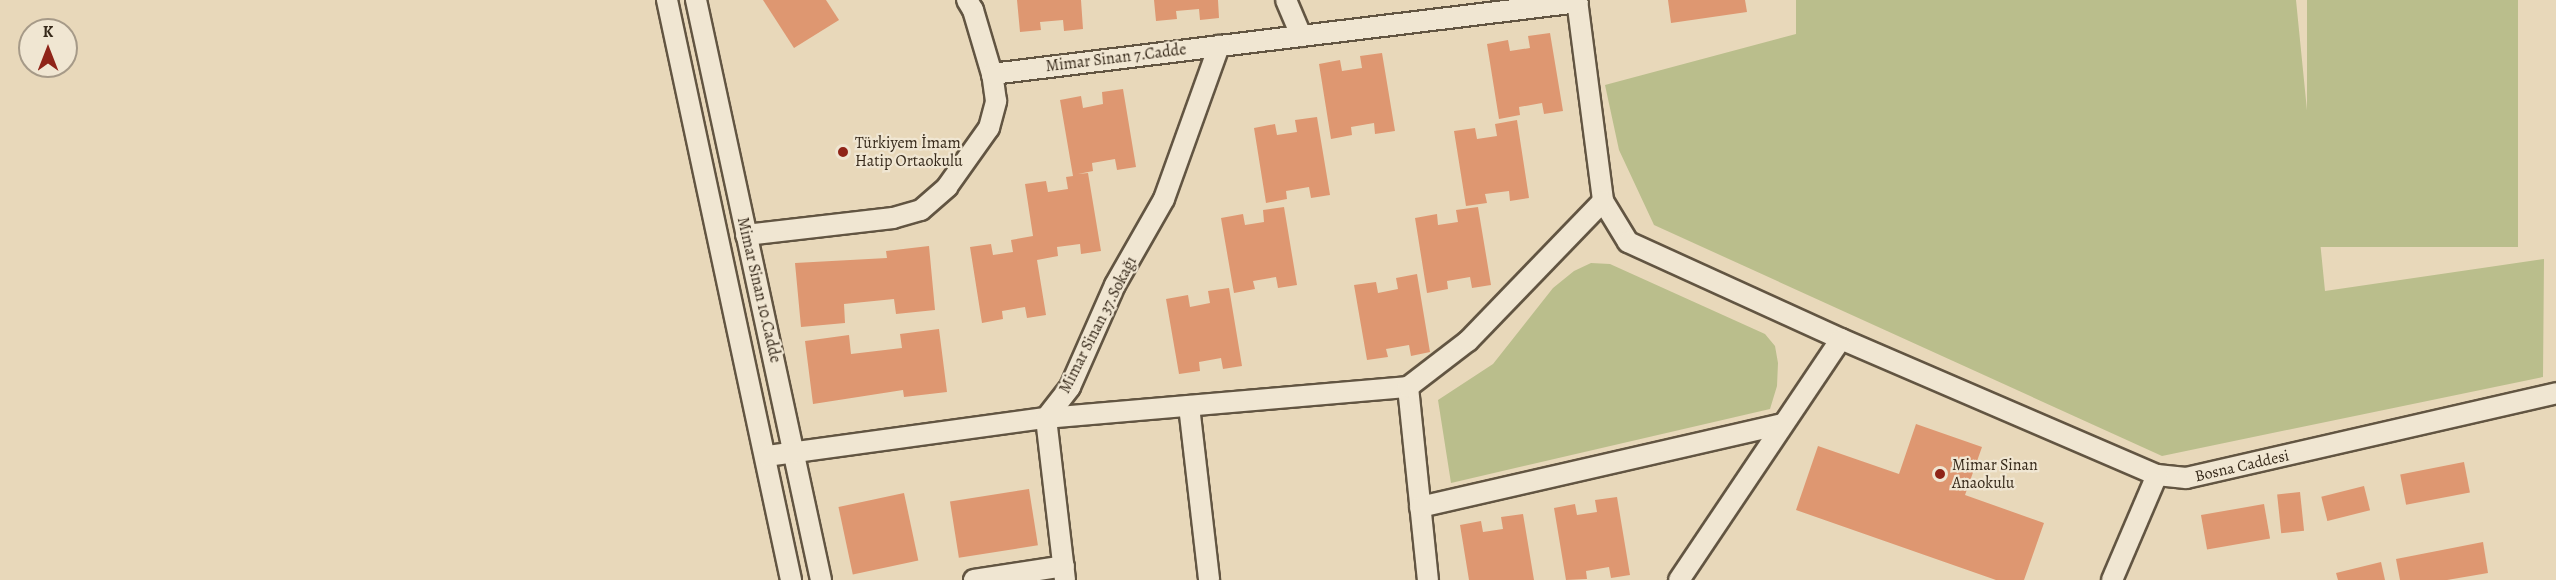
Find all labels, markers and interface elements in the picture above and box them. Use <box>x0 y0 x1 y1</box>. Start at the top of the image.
north arrow <box>18 18 78 78</box>
text: K <box>43 21 53 43</box>
street label: Mimar Sinan 7.Cadde <box>1045 40 1187 76</box>
place label: Türkiyem İmam Hatip Ortaokulu <box>855 133 963 171</box>
marker: Türkiyem İmam Hatip Ortaokulu <box>836 145 850 159</box>
street label: Mimar Sinan 10.Cadde <box>733 215 785 365</box>
street label: Mimar Sinan 37.Sokağı <box>1055 253 1141 397</box>
street label: Bosna Caddesi <box>2193 446 2291 486</box>
place label: Mimar Sinan Anaokulu <box>1952 455 2038 493</box>
marker: Mimar Sinan Anaokulu <box>1933 467 1947 481</box>

